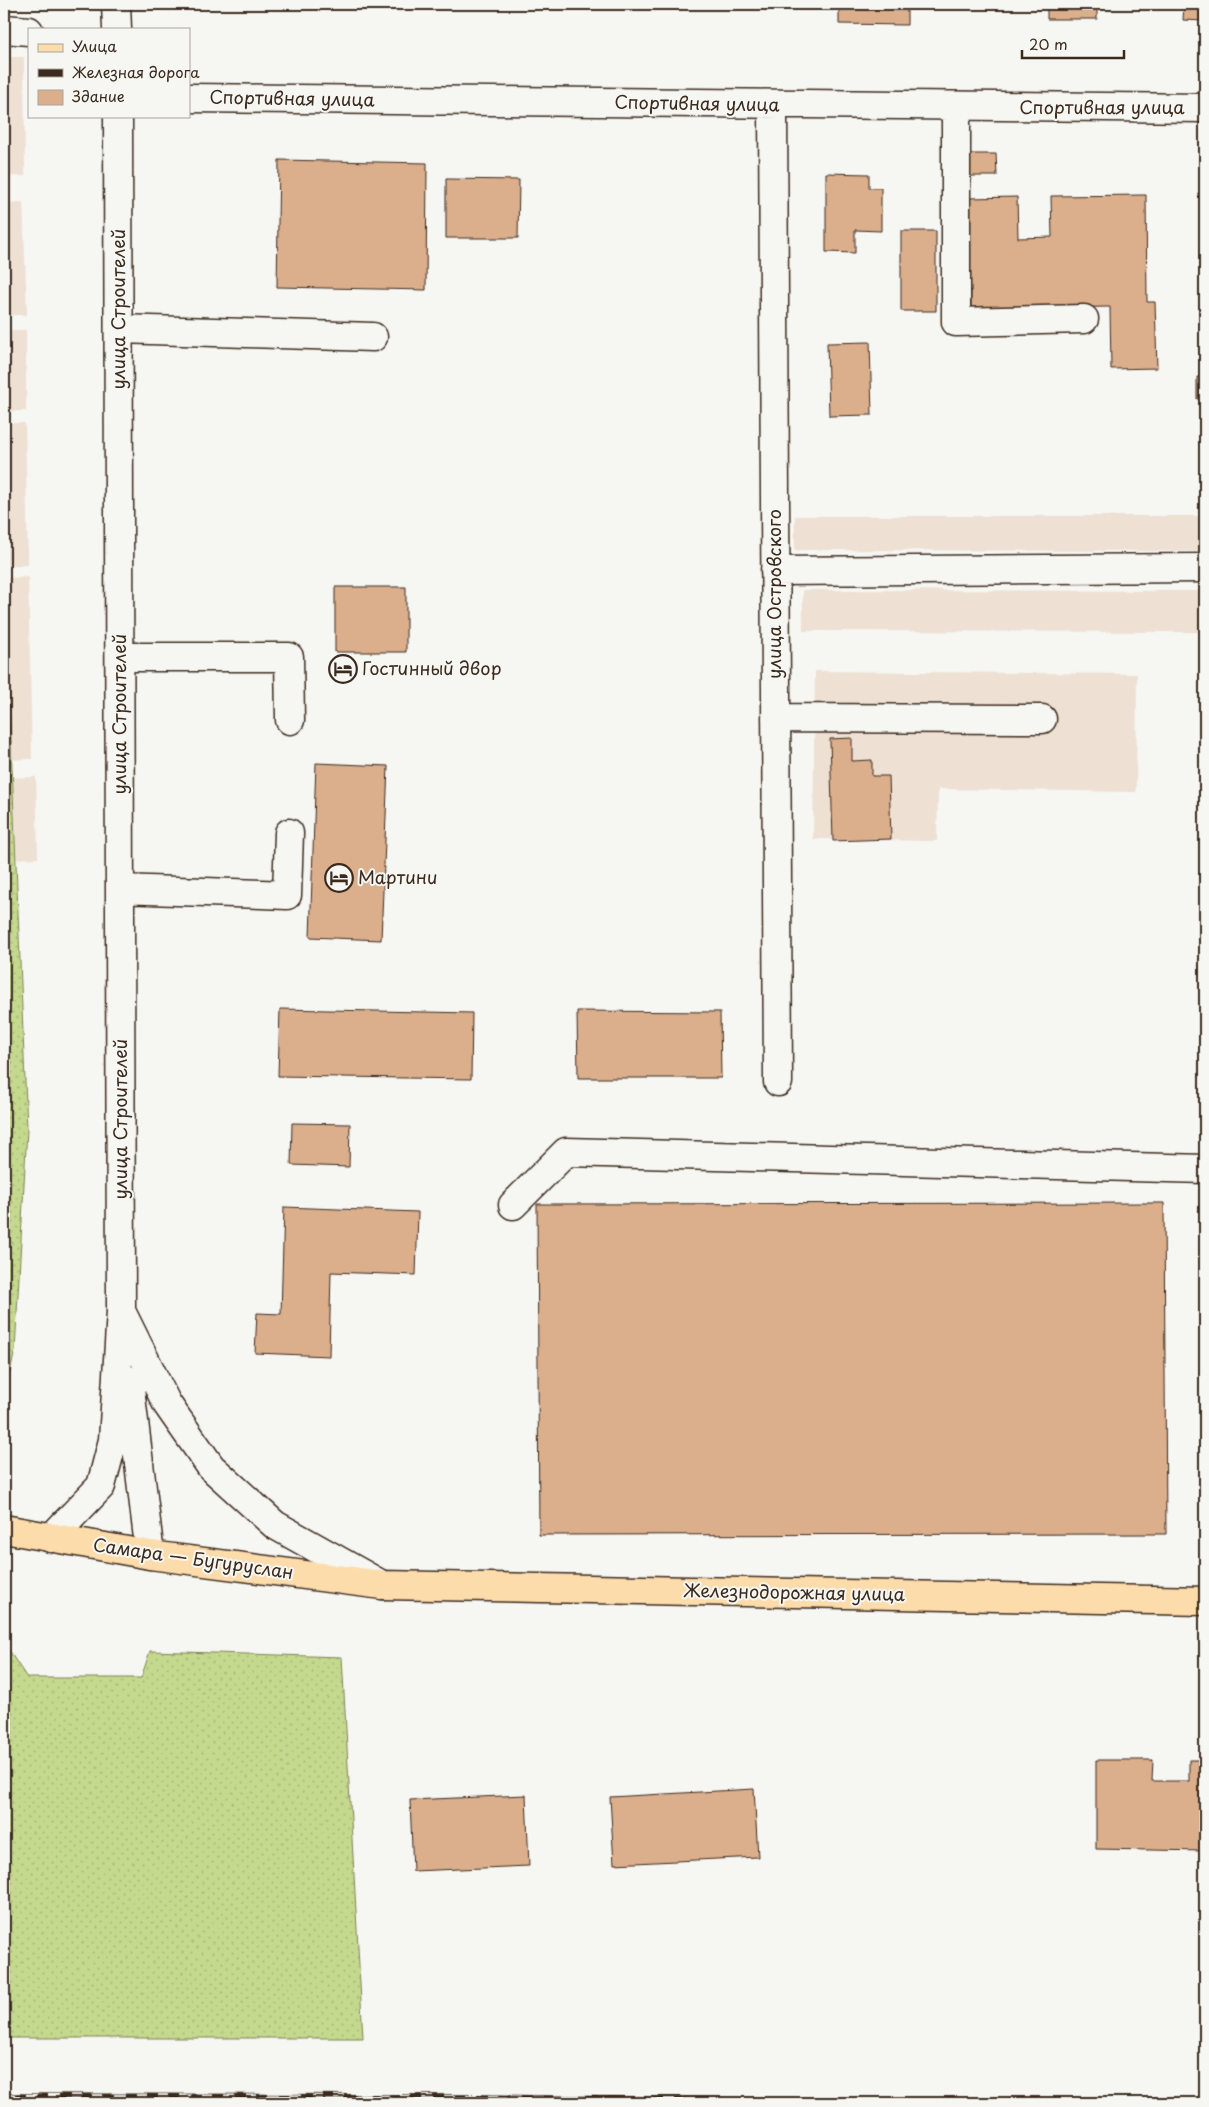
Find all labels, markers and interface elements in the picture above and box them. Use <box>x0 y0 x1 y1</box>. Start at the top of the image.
legend <box>28 28 190 118</box>
scale bar <box>1022 28 1124 60</box>
text: 20 m <box>1029 32 1068 55</box>
text: Улица <box>72 34 117 57</box>
text: Железная дорога <box>72 60 200 83</box>
street label: Спортивная улица <box>209 83 376 112</box>
text: Здание <box>72 84 125 107</box>
street label: Спортивная улица <box>614 88 781 117</box>
street label: Спортивная улица <box>1019 93 1185 120</box>
street label: улица Строителей <box>104 229 131 389</box>
street label: улица Островского <box>760 509 787 679</box>
street label: улица Строителей <box>105 634 132 794</box>
hotel icon: Гостинный двор <box>328 654 358 684</box>
place label: Гостинный двор <box>362 654 502 681</box>
hotel icon: Мартини <box>324 863 354 893</box>
place label: Мартини <box>358 863 438 890</box>
street label: улица Строителей <box>106 1039 133 1199</box>
street label: Самара — Бугуруслан <box>91 1530 295 1585</box>
street label: Железнодорожная улица <box>683 1576 906 1607</box>

